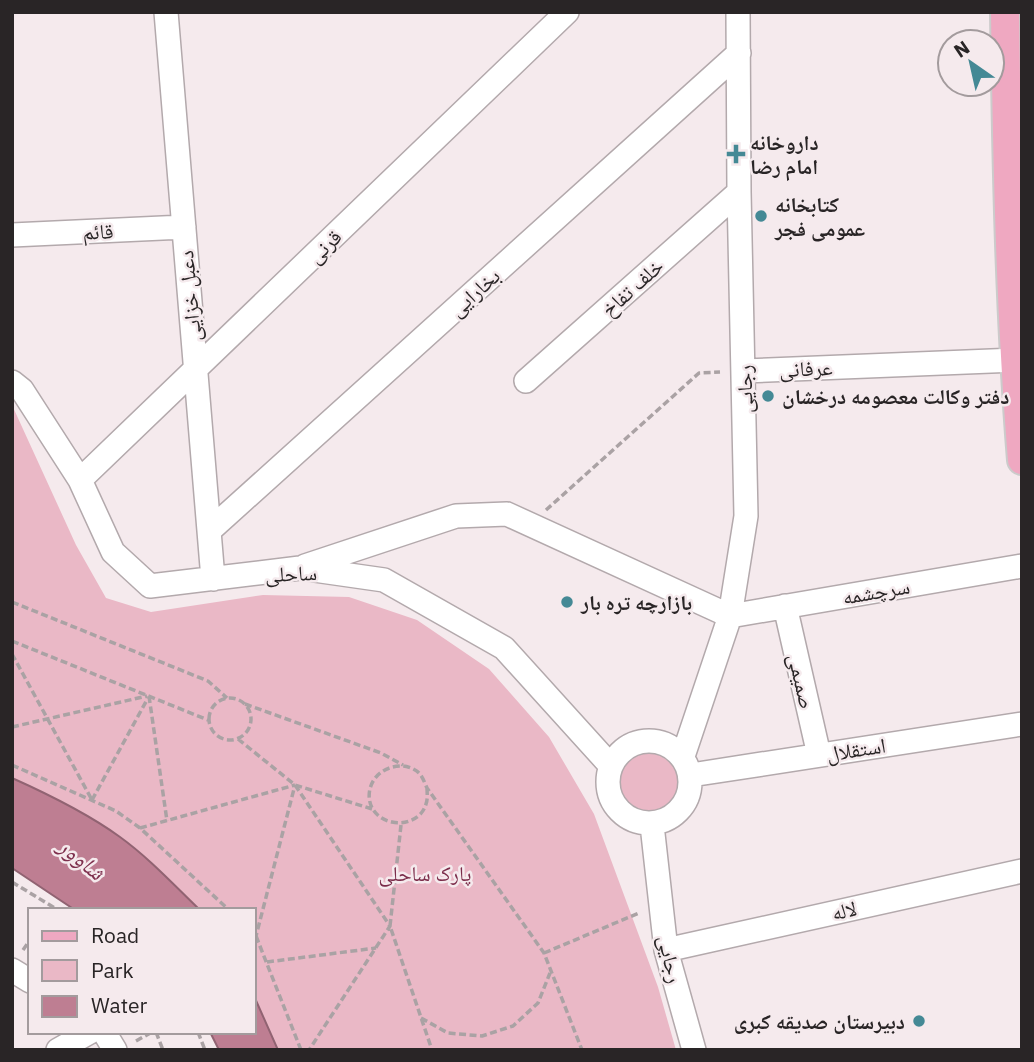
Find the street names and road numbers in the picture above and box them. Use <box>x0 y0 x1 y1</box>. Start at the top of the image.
street label: قائم <box>82 216 114 247</box>
street label: قرنی <box>301 223 347 269</box>
street label: دعبل خزایی <box>171 249 207 343</box>
street label: خلف تفاخ <box>595 252 669 322</box>
street label: بخارایی <box>442 262 506 322</box>
street label: عرفانی <box>779 353 834 383</box>
street label: رجایی <box>730 365 758 413</box>
street label: ساحلی <box>264 558 318 588</box>
street label: سرچشمه <box>840 571 912 611</box>
street label: صمیمی <box>782 651 822 711</box>
street label: استقلال <box>824 730 888 768</box>
street label: لاله <box>829 894 859 926</box>
street label: رجایی <box>652 932 690 986</box>

